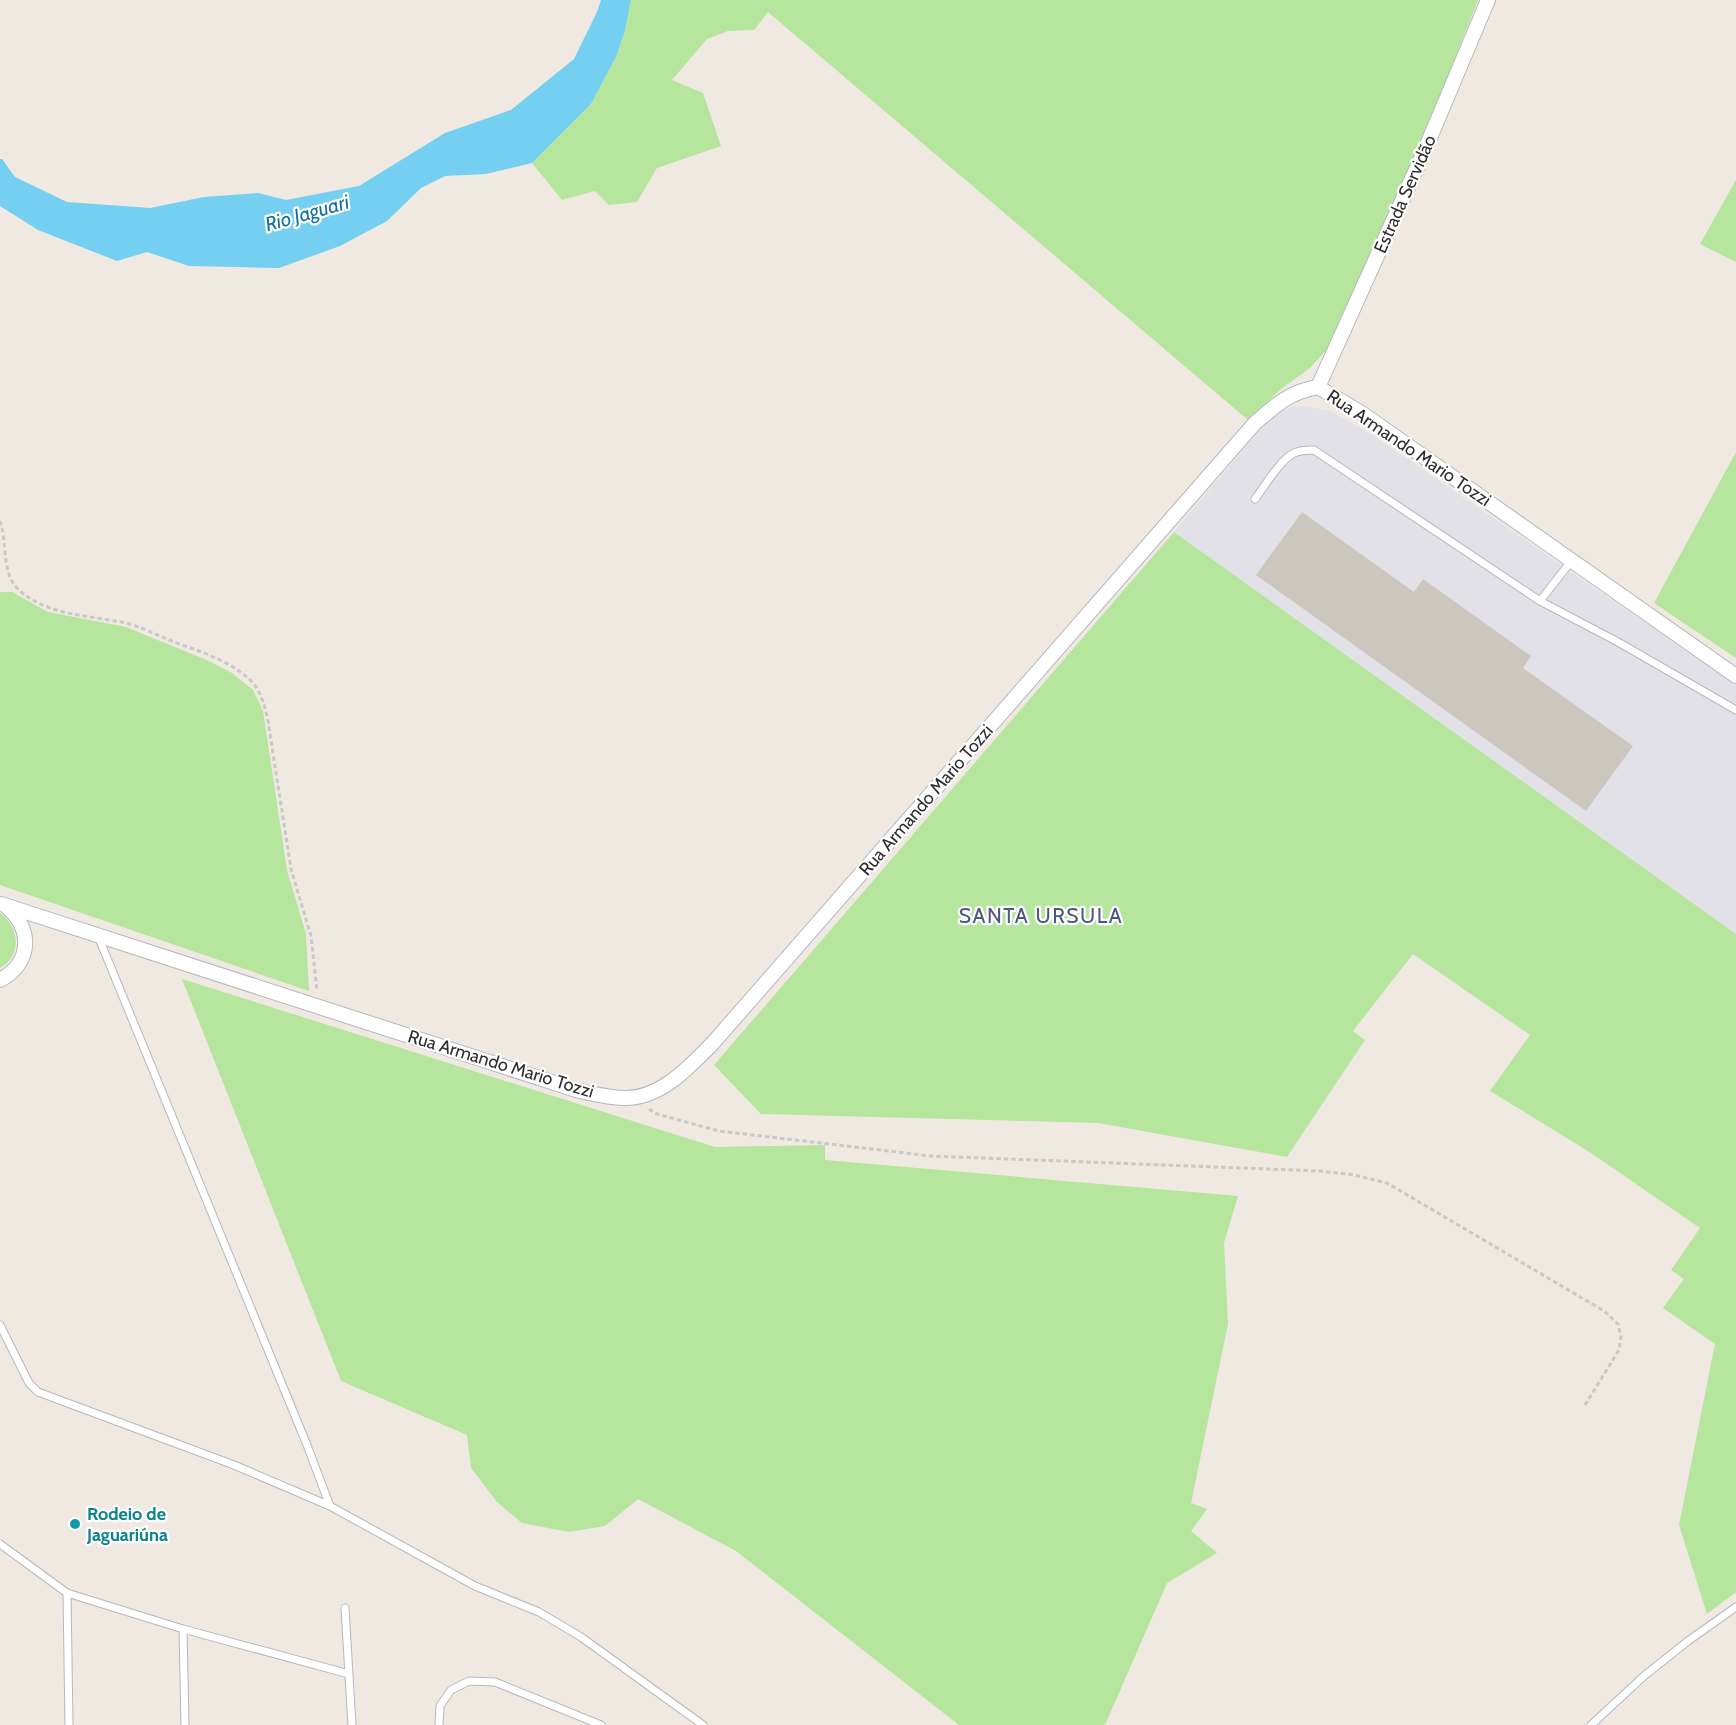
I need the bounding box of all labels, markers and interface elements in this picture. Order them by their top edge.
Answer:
street label: Estrada Servidão [1369,131,1441,256]
water label: Rio Jaguari [262,189,352,236]
street label: Rua Armando Mario Tozzi [1323,385,1495,511]
street label: Rua Armando Mario Tozzi [854,720,998,880]
district label: SANTA URSULA [959,903,1123,928]
street label: Rua Armando Mario Tozzi [405,1025,597,1103]
place label: Rodeio de Jaguariúna [86,1503,168,1546]
marker: Rodeio de Jaguariúna [68,1517,82,1531]

